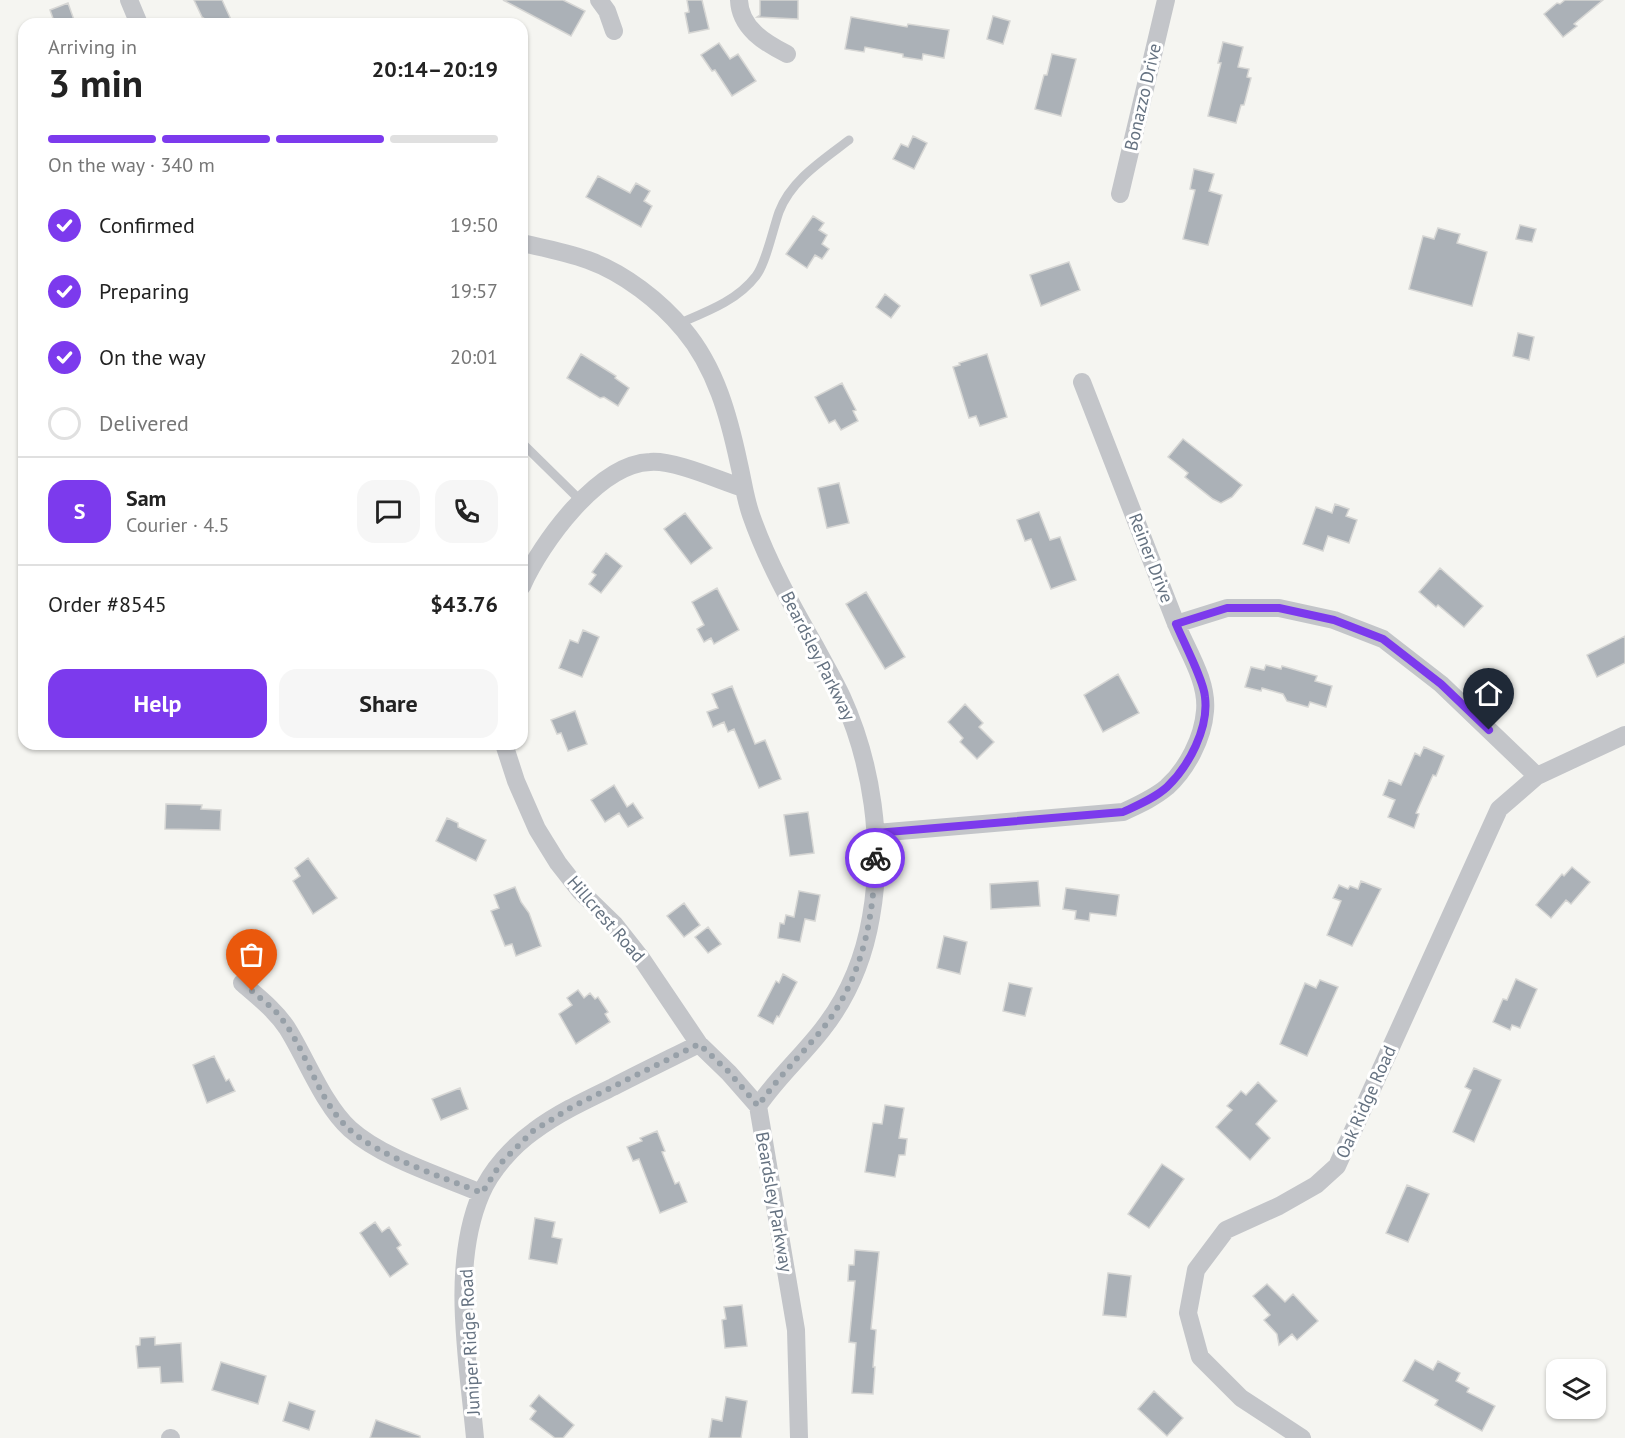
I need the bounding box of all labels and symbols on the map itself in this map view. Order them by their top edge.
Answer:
street label: Bonazzo Drive [1119,41,1166,153]
street label: Reiner Drive [1124,510,1179,606]
street label: Beardsley Parkway [776,587,861,725]
pin [1463,668,1514,730]
courier [845,828,905,888]
street label: Hillcrest Road [562,871,650,967]
pin [226,929,277,991]
street label: Oak Ridge Road [1330,1042,1401,1162]
street label: Beardsley Parkway [751,1130,798,1275]
street label: Juniper Ridge Road [454,1268,485,1417]

